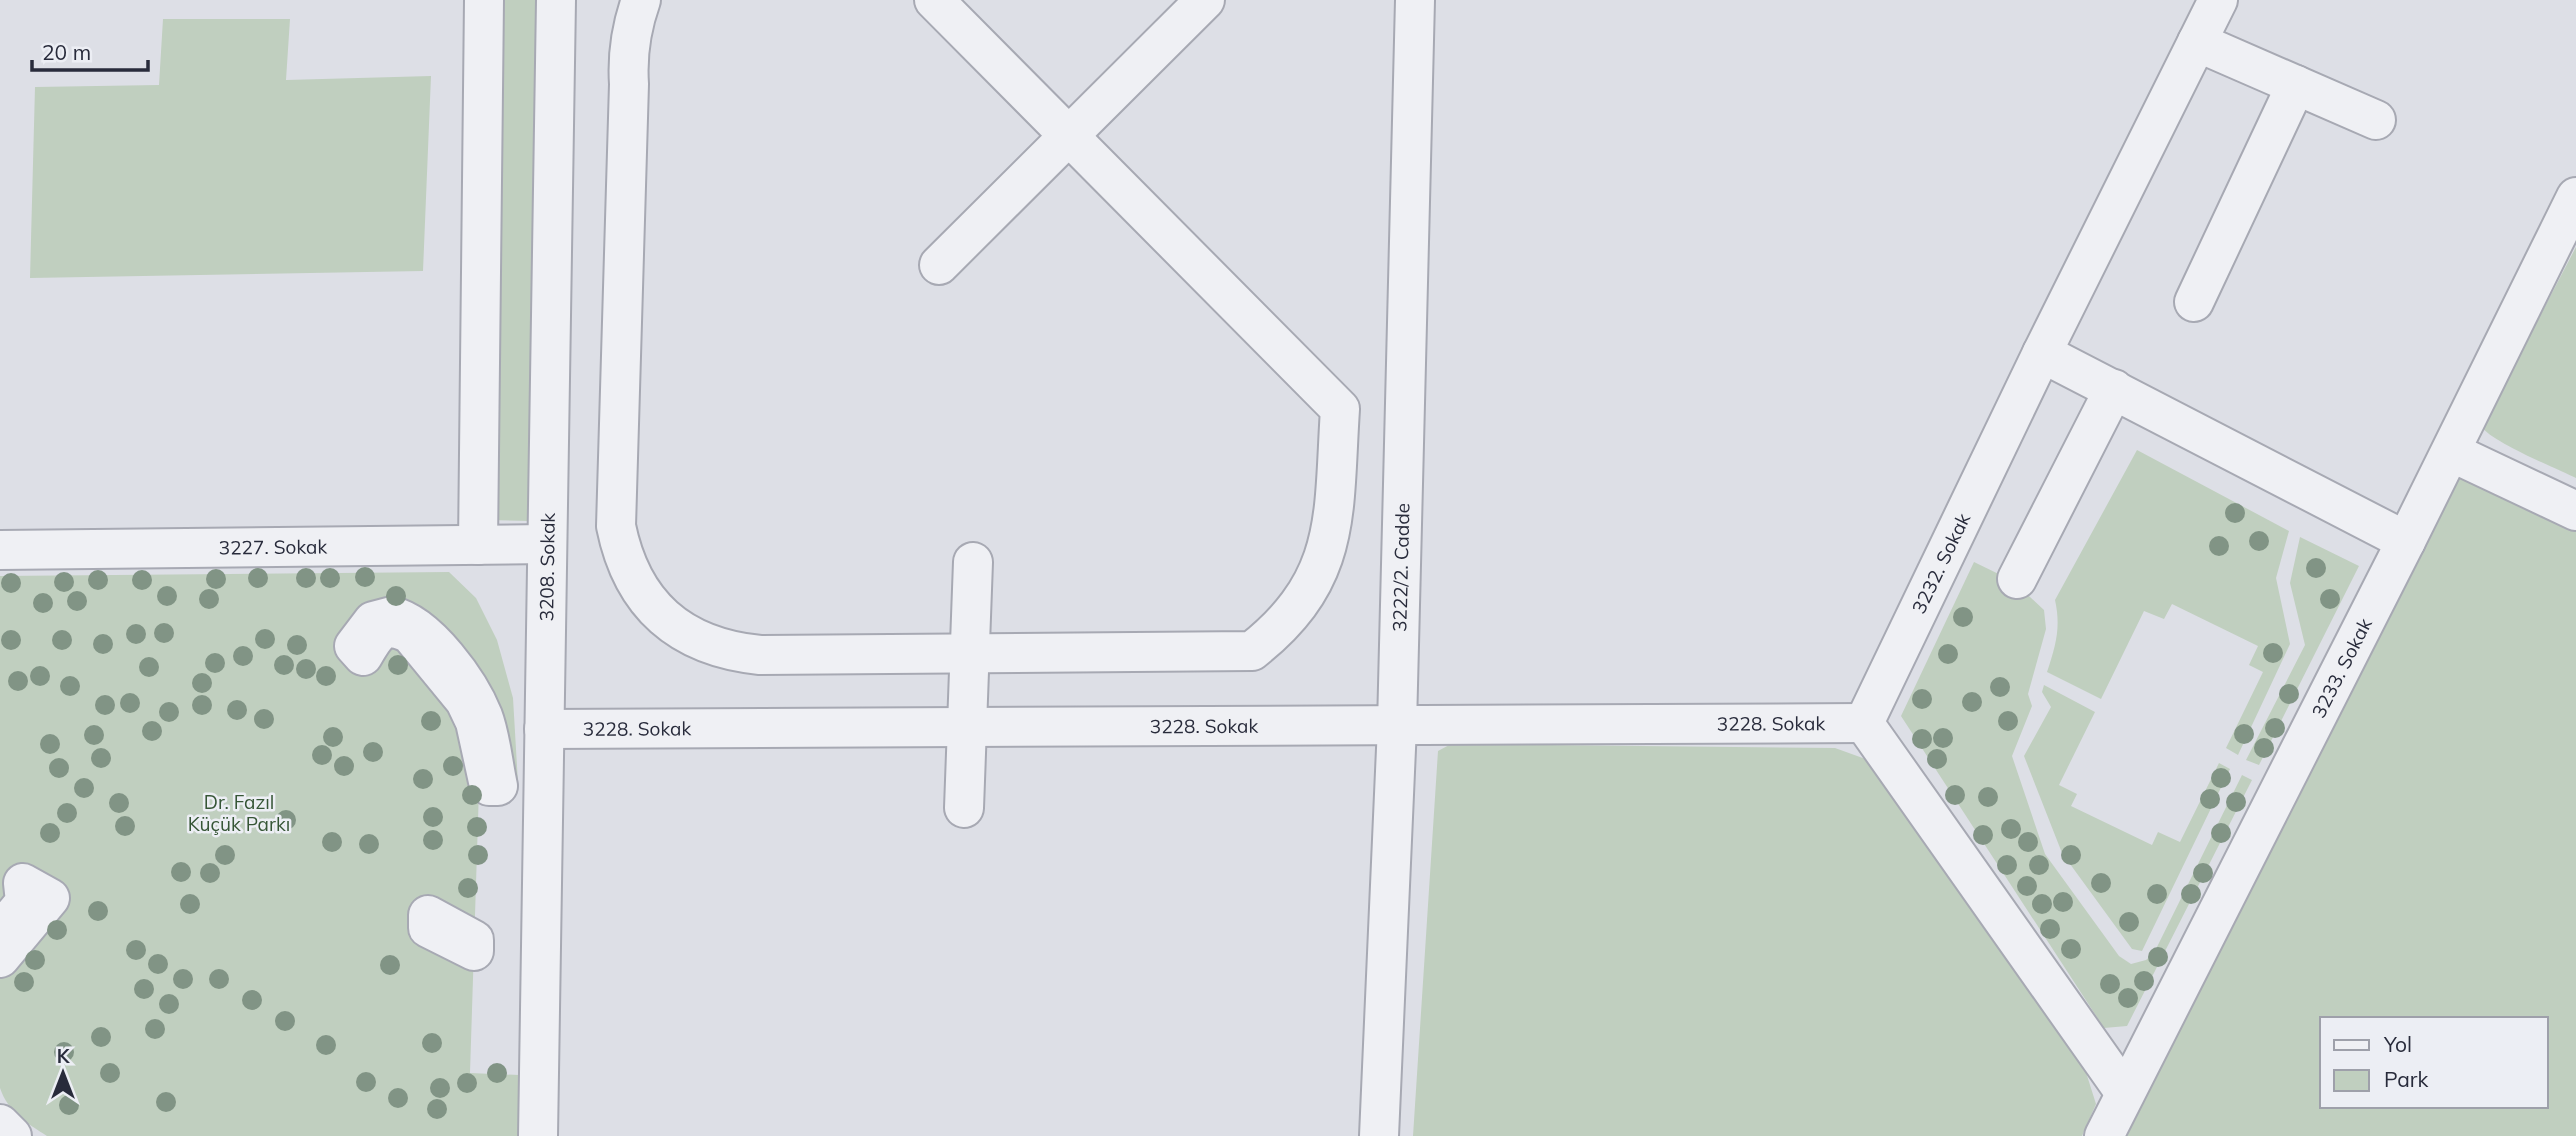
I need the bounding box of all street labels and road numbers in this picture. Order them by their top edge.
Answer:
street label: 3222/2. Cadde [1387,503,1415,632]
street label: 3232. Sokak [1906,509,1975,617]
street label: 3208. Sokak [534,512,560,622]
street label: 3227. Sokak [219,534,328,560]
street label: 3233. Sokak [2306,614,2377,722]
street label: 3228. Sokak [1717,711,1826,736]
street label: 3228. Sokak [1150,714,1259,738]
street label: 3228. Sokak [583,716,692,741]

